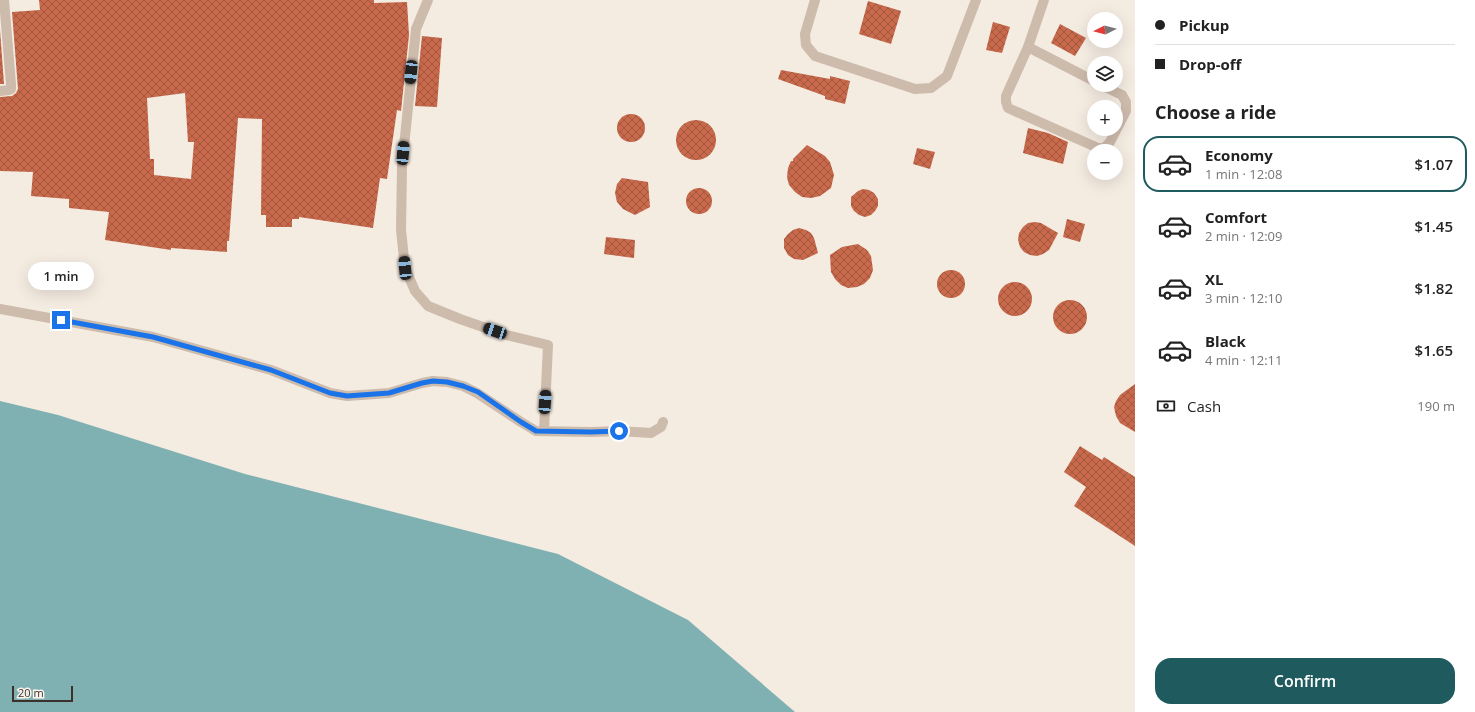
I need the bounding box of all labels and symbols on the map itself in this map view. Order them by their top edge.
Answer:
north arrow [1087,12,1123,48]
car [404,59,418,85]
car [396,141,410,165]
car [398,256,412,280]
callout: 1 min [28,262,94,290]
route end [52,311,70,329]
car [482,321,508,341]
car [538,390,552,414]
route start [610,422,628,440]
scale bar [12,684,73,703]

